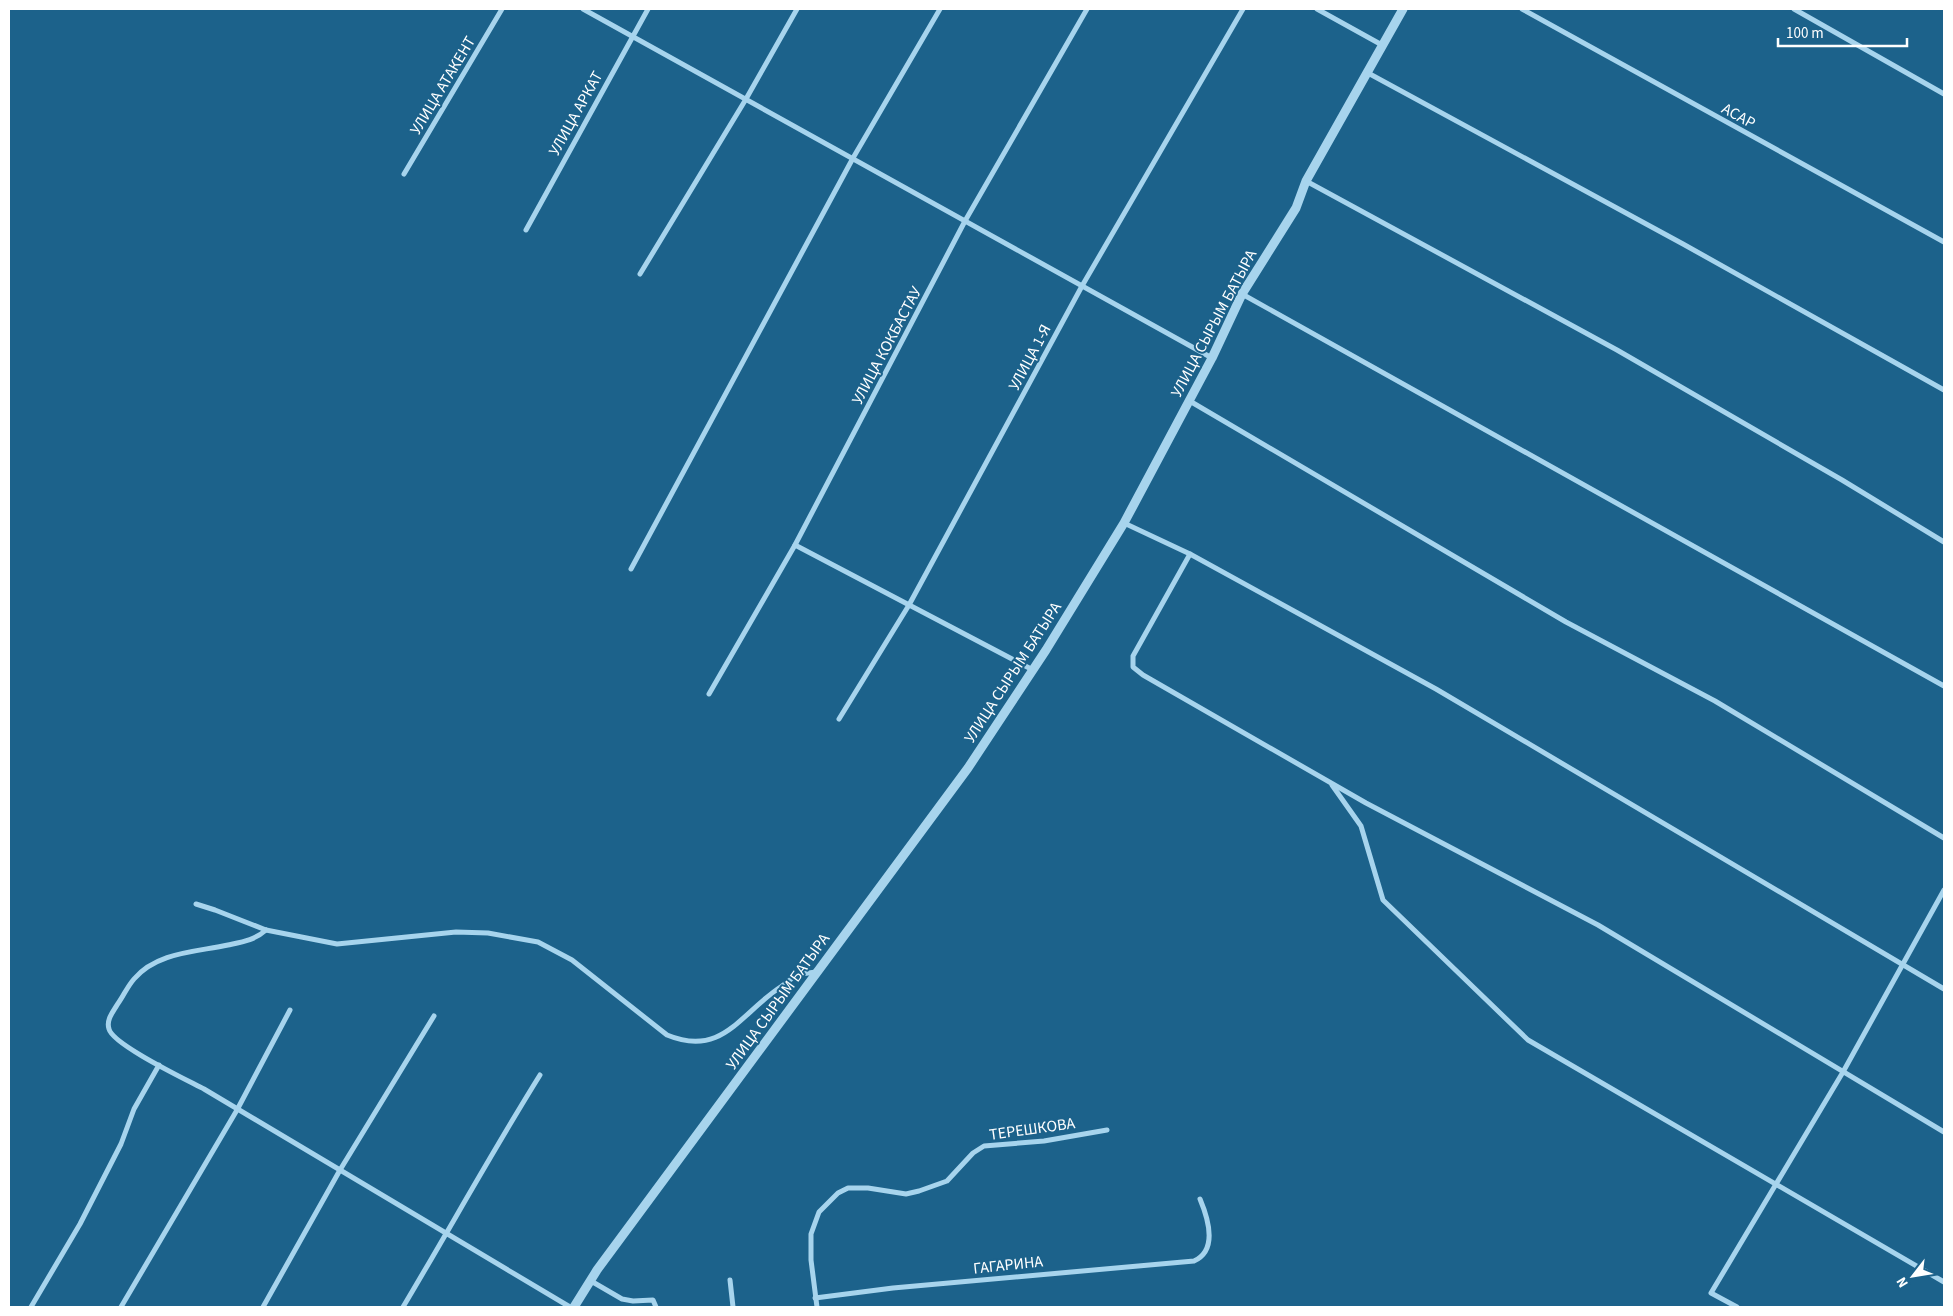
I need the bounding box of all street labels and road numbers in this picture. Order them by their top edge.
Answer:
street label: УЛИЦА АТАКЕНТ [405,32,481,139]
street label: УЛИЦА АРКАТ [544,67,608,160]
street label: АСАР [1718,98,1759,134]
street label: УЛИЦА СЫРЫМ БАТЫРА [1166,246,1262,401]
street label: УЛИЦА КОКБАСТАУ [847,282,928,408]
street label: УЛИЦА 1-Я [1003,321,1056,394]
street label: УЛИЦА СЫРЫМ БАТЫРА [959,598,1067,747]
street label: УЛИЦА СЫРЫМ БАТЫРА [721,929,835,1074]
street label: ТЕРЕШКОВА [988,1112,1077,1146]
street label: ГАГАРИНА [972,1250,1044,1280]

